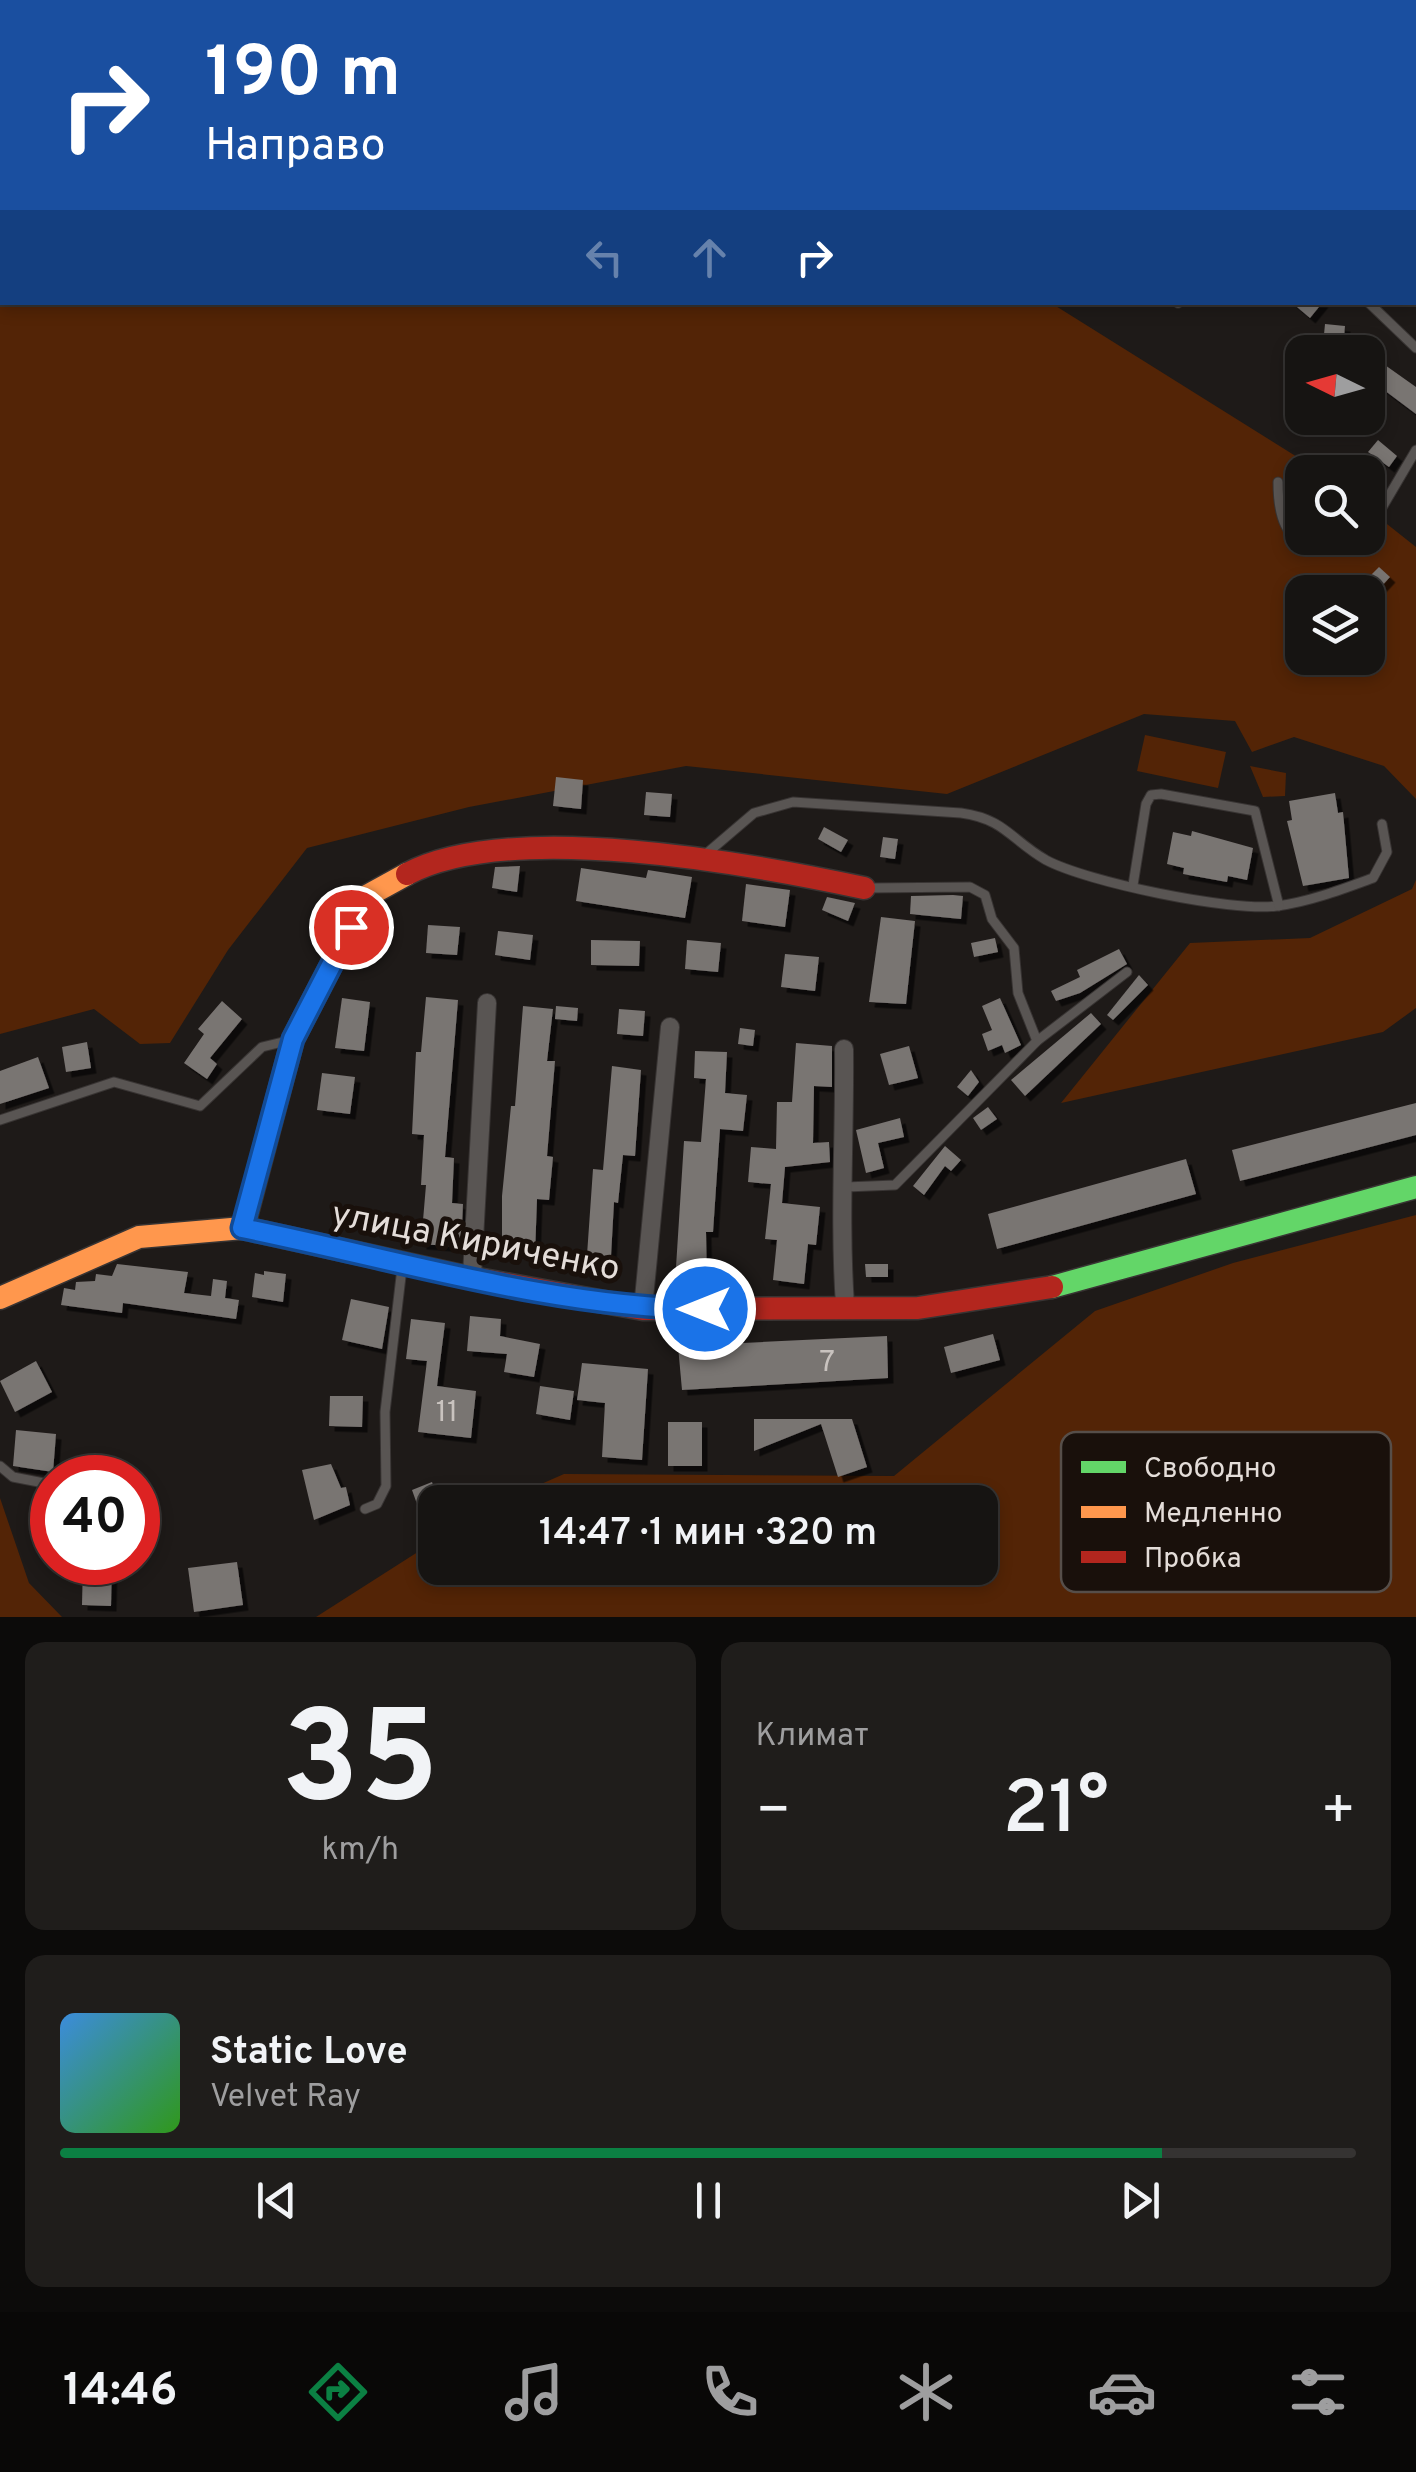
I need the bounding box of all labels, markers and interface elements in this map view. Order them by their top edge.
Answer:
text: 190 m [205,32,401,121]
icon: right [40,40,170,170]
text: Направо [205,119,386,176]
icon: left [577,230,632,285]
icon: ahead [682,230,737,285]
icon: right [787,230,842,285]
north arrow [1285,335,1385,435]
map controls [1285,335,1385,675]
button: search [1285,455,1385,555]
button: layers [1285,575,1385,675]
pin [309,885,394,970]
icon: arrive [324,900,379,955]
street label: улица Кириченко [327,1193,623,1292]
position arrow [653,1257,757,1361]
house number: 7 [819,1345,835,1382]
house number: 11 [436,1395,458,1432]
legend [1061,1432,1391,1592]
text: Свободно [1144,1452,1276,1488]
speed limit sign: 40 [30,1455,160,1585]
text: Медленно [1144,1497,1282,1533]
text: 14:47 · 1 мин · 320 m [539,1510,877,1559]
text: Пробка [1144,1542,1242,1578]
text: 35 [282,1683,439,1848]
text: Климат [756,1717,869,1757]
text: 21° [1003,1765,1109,1860]
text: − [756,1778,791,1848]
text: + [1321,1778,1356,1848]
text: km/h [321,1831,399,1871]
text: Static Love [210,2029,408,2078]
text: Velvet Ray [210,2078,361,2118]
icon: previous [249,2173,304,2228]
icon: pause [681,2173,736,2228]
icon: next [1113,2173,1168,2228]
icon: directions [303,2357,373,2427]
icon: music [499,2357,569,2427]
icon: phone [695,2357,765,2427]
icon: climate [891,2357,961,2427]
icon: car [1087,2357,1157,2427]
icon: filters [1283,2357,1353,2427]
text: 14:46 [63,2364,177,2421]

